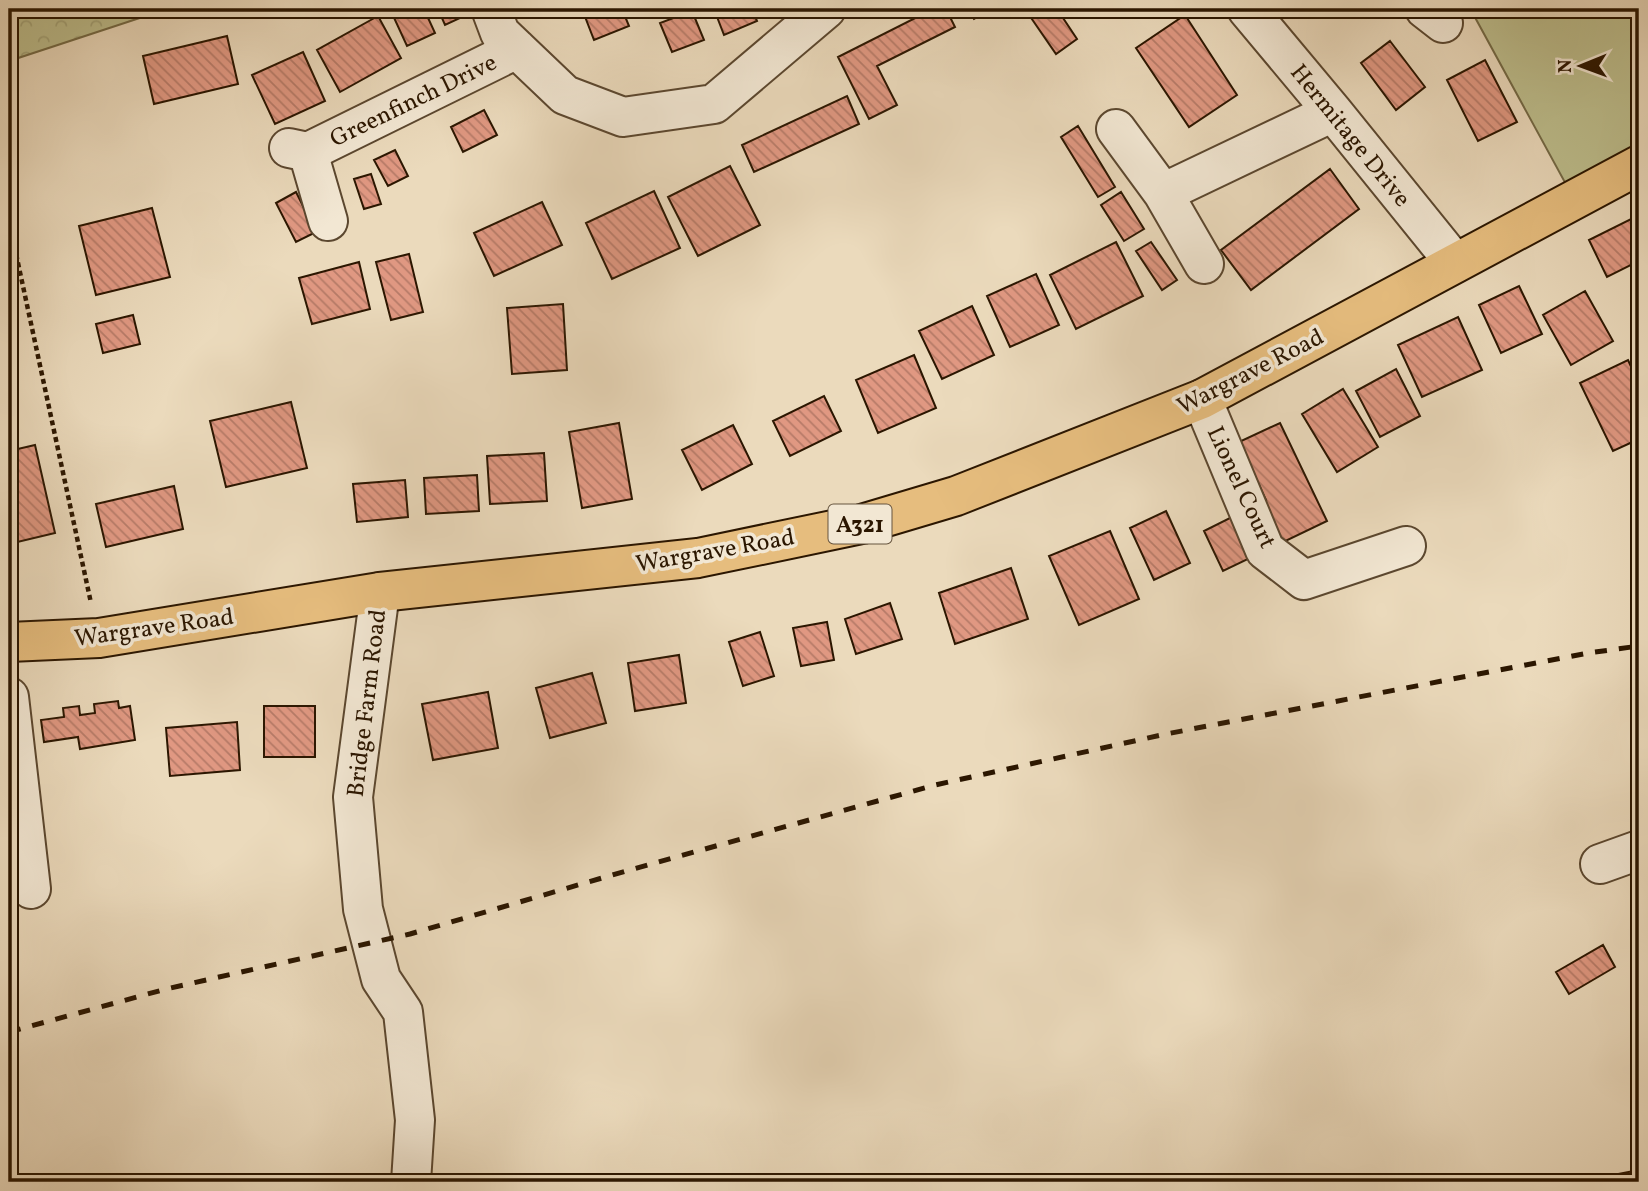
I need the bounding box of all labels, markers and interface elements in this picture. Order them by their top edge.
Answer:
north arrow [1546,32,1616,102]
street label: Greenfinch Drive [325,47,503,157]
street label: Hermitage Drive [1281,57,1418,215]
text: N [1553,59,1579,73]
street label: Wargrave Road [1172,321,1330,424]
street label: Lionel Court [1197,421,1283,555]
road number: A321 [828,504,892,544]
street label: Wargrave Road [633,521,797,583]
street label: Wargrave Road [72,601,236,657]
street label: Bridge Farm Road [340,608,396,799]

